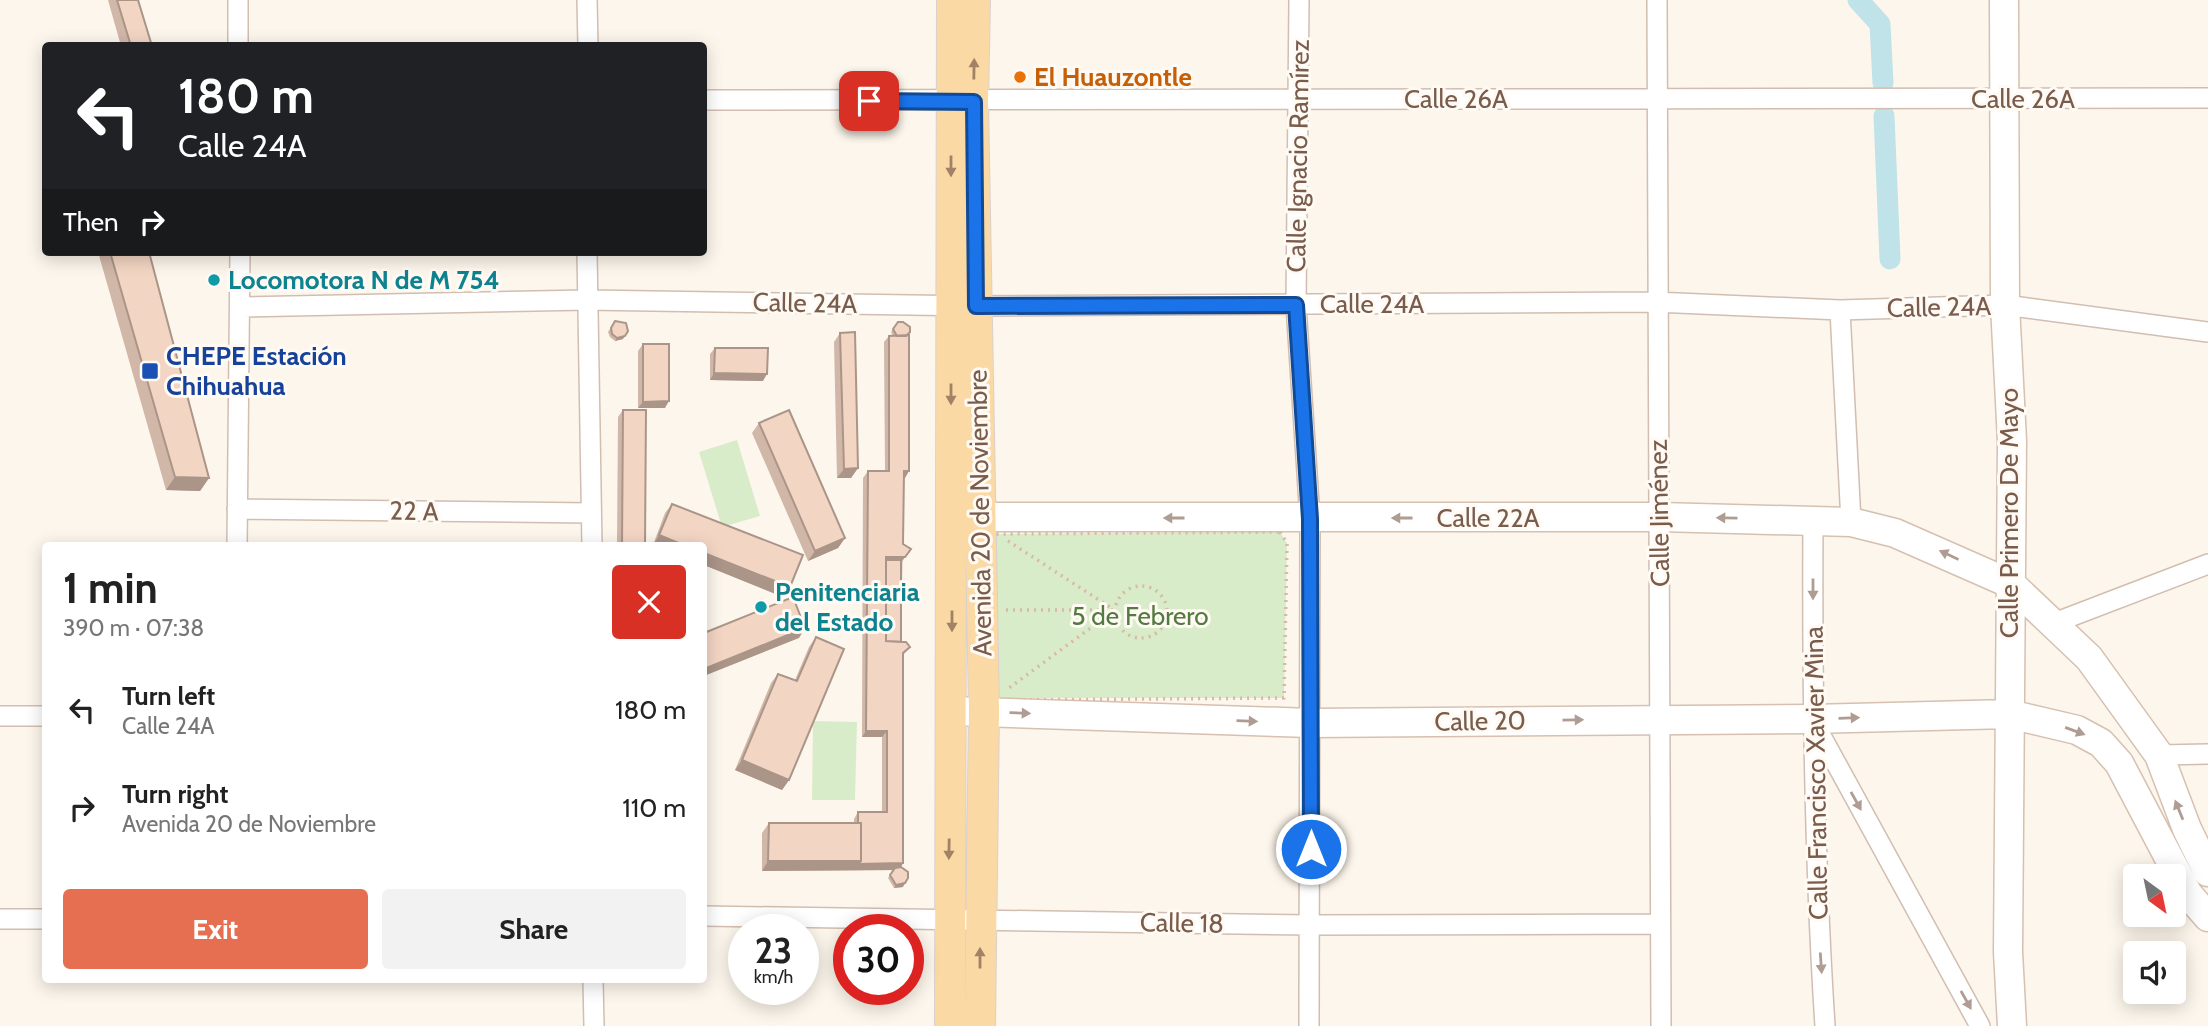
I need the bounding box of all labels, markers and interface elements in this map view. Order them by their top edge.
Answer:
street label: Calle Ignacio Ramírez [1280,39,1316,273]
one-way arrow [968,58,980,80]
place label: El Huauzontle [1034,61,1192,93]
text: 180 m [178,66,314,125]
marker: El Huauzontle [1012,69,1028,85]
icon: left [63,70,154,161]
pin [839,71,899,131]
icon: arrive [850,82,888,120]
street label: Calle 26A [1404,83,1508,115]
street label: Calle 26A [1971,83,2075,115]
text: Calle 24A [178,126,307,165]
one-way arrow [946,155,957,177]
icon: right [133,203,171,241]
text: Then [63,206,119,238]
place label: Locomotora N de M 754 [228,264,500,296]
marker: Locomotora N de M 754 [206,272,222,288]
street label: Calle 24A [752,286,858,320]
street label: Calle 24A [1320,288,1424,320]
street label: Calle 24A [1886,290,1992,324]
place label: CHEPE Estación Chihuahua [166,340,347,402]
marker: CHEPE Estación Chihuahua [140,361,160,381]
street label: Avenida 20 de Noviembre [961,369,999,657]
one-way arrow [945,383,957,405]
street label: Calle Primero De Mayo [1993,388,2025,638]
street label: Calle Jiménez [1642,439,1676,587]
street label: 22 A [389,495,439,527]
street label: Calle 22A [1436,502,1540,534]
one-way arrow [1163,512,1185,524]
one-way arrow [1391,512,1413,524]
one-way arrow [1716,513,1738,524]
one-way arrow [1939,549,1959,561]
text: 1 min [63,562,158,614]
button: close [612,565,686,639]
place label: Penitenciaria del Estado [775,576,920,638]
one-way arrow [1807,578,1818,600]
marker: Penitenciaria del Estado [753,599,769,615]
park label: 5 de Febrero [1071,600,1209,632]
one-way arrow [946,610,958,632]
text: 390 m · 07:38 [63,614,204,642]
street label: Calle Francisco Xavier Mina [1797,625,1835,920]
text: Turn left [122,680,215,712]
icon: left [63,691,101,729]
text: 180 m [615,694,686,726]
street label: Calle 20 [1434,704,1526,738]
one-way arrow [1009,707,1031,718]
text: Calle 24A [122,712,214,740]
one-way arrow [1838,713,1860,724]
one-way arrow [1562,714,1584,726]
one-way arrow [1236,715,1258,726]
one-way arrow [2064,726,2085,737]
text: Turn right [122,778,228,810]
icon: right [63,789,101,827]
one-way arrow [1850,791,1862,811]
text: 110 m [622,792,686,824]
one-way arrow [2174,800,2185,821]
text: Avenida 20 de Noviembre [122,810,376,838]
position arrow [1274,812,1348,886]
one-way arrow [944,838,955,860]
north arrow [2123,864,2186,928]
map controls [2123,864,2186,1004]
button: Exit [63,889,368,969]
button: Share [382,889,686,969]
street label: Calle 18 [1140,906,1224,940]
speed limit sign: 30 [833,914,924,1005]
text: 23 [755,929,792,972]
button: sound [2123,941,2186,1004]
one-way arrow [974,947,986,969]
one-way arrow [1816,952,1827,974]
text: km/h [754,966,793,988]
one-way arrow [1960,990,1972,1010]

